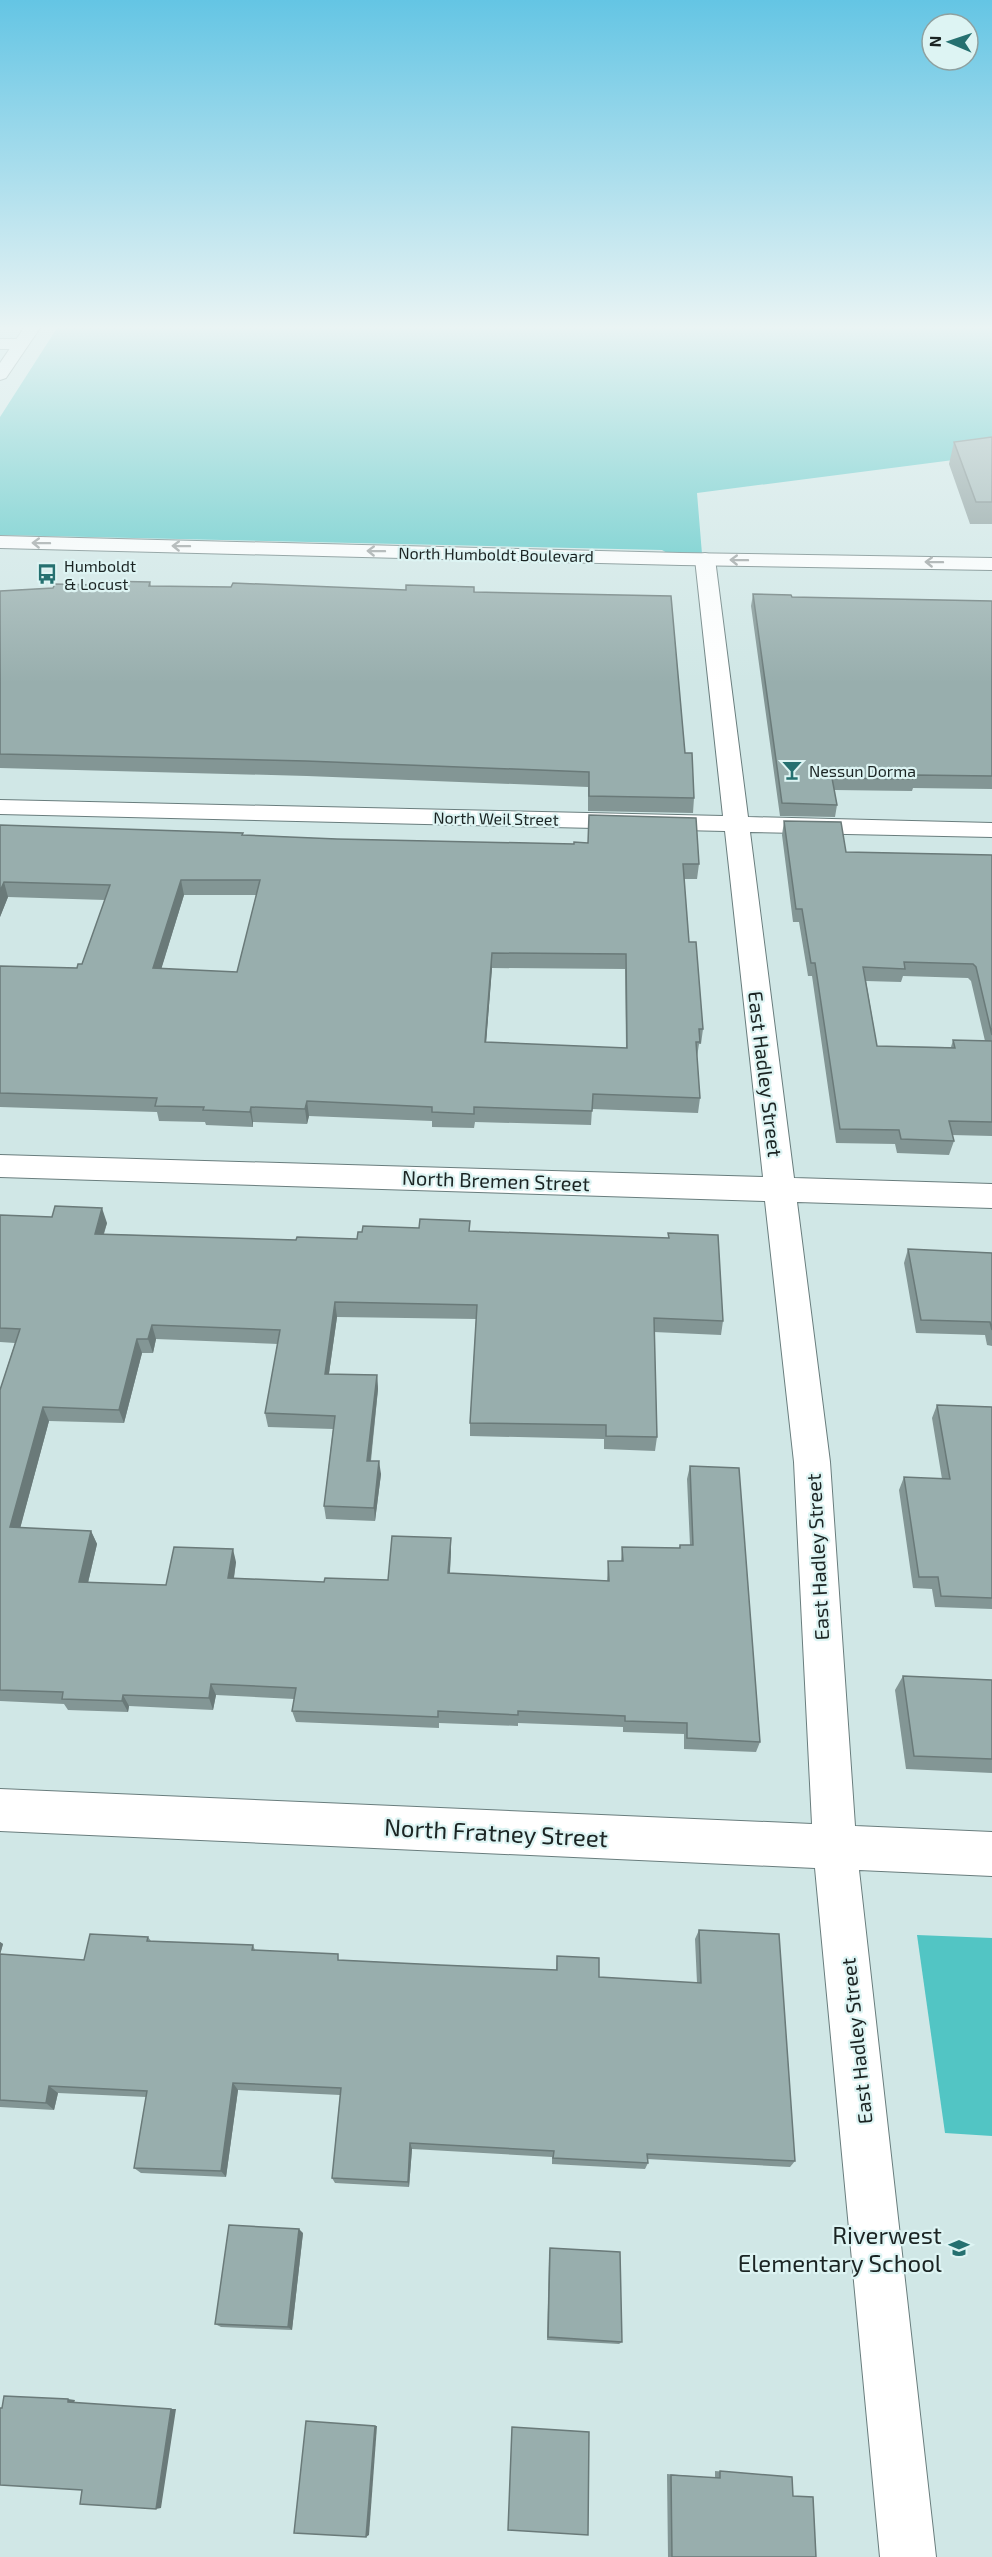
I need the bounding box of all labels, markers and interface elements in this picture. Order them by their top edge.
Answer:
north arrow [920,12,980,72]
text: N [925,35,944,48]
one-way arrow [31,537,51,548]
one-way arrow [171,540,191,552]
street label: North Humboldt Boulevard [398,543,594,565]
one-way arrow [366,545,386,557]
one-way arrow [729,554,749,566]
place label: Humboldt & Locust [64,556,136,593]
one-way arrow [924,557,944,568]
bus stop icon: Humboldt & Locust [35,562,59,586]
bar icon: Nessun Dorma [780,758,804,782]
place label: Nessun Dorma [809,761,916,780]
street label: North Weil Street [433,807,559,829]
street label: East Hadley Street [744,990,788,1159]
street label: North Bremen Street [402,1165,591,1195]
street label: East Hadley Street [801,1473,833,1641]
street label: North Fratney Street [383,1812,609,1852]
street label: East Hadley Street [835,1956,877,2125]
place label: Riverwest Elementary School [738,2220,942,2277]
school or university icon: Riverwest Elementary School [947,2236,971,2260]

